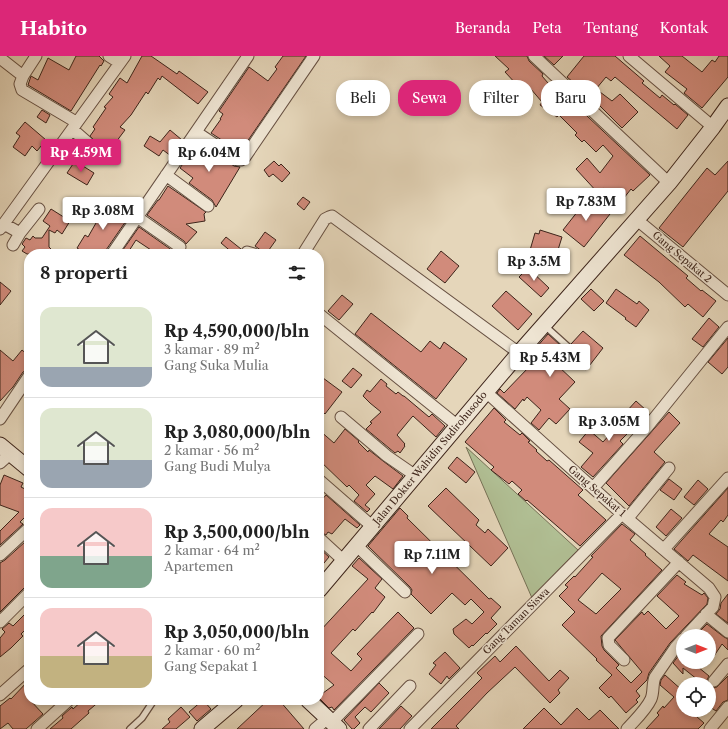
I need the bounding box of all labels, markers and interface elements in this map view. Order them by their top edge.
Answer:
text: Habito [20,17,87,40]
text: Beranda [455,19,511,37]
text: Peta [533,19,562,37]
text: Tentang [584,19,638,37]
text: Kontak [660,19,708,37]
chip: Beli [336,80,390,116]
chip: Sewa [398,80,461,116]
chip: Filter [469,80,533,116]
chip: Baru [541,80,601,116]
pin: Rp 4.59M [40,139,122,173]
pin: Rp 6.04M [168,139,250,173]
text: Rp 4.59M [50,144,112,160]
text: Rp 6.04M [178,144,240,160]
pin: Rp 7.83M [545,188,627,222]
text: Rp 7.83M [556,193,616,209]
pin: Rp 3.08M [62,197,144,231]
text: Rp 3.08M [72,202,134,218]
street label: Gang Sepakat 2 [650,228,714,286]
pin: Rp 3.5M [497,248,571,282]
text: Rp 3.5M [507,253,561,269]
icon: filters [286,262,308,284]
text: 8 properti [40,263,128,283]
text: Rp 4,590,000/bln [164,321,309,341]
icon: home [72,323,120,371]
text: 3 kamar · 89 m² [164,341,260,357]
pin: Rp 5.43M [509,344,591,378]
text: Rp 5.43M [519,349,581,365]
text: Gang Suka Mulia [164,357,269,373]
street label: Jalan Dokter Wahidin Sudirohusodo [369,388,490,529]
pin: Rp 3.05M [568,408,650,442]
text: Rp 3.05M [578,413,640,429]
text: Rp 3,080,000/bln [164,422,310,442]
icon: home [72,424,120,472]
text: 2 kamar · 56 m² [164,442,259,458]
text: Gang Budi Mulya [164,458,271,474]
street label: Gang Sepakat 1 [566,463,629,520]
text: Rp 3,500,000/bln [164,522,310,542]
icon: home [72,524,120,572]
pin: Rp 7.11M [391,541,473,575]
text: 2 kamar · 64 m² [164,542,260,558]
text: Rp 7.11M [403,546,461,562]
text: Apartemen [164,558,233,574]
street label: Gang Taman Siswa [480,584,553,657]
text: Rp 3,050,000/bln [164,622,309,642]
icon: home [72,624,120,672]
north arrow [676,629,716,669]
map controls [676,629,716,717]
text: 2 kamar · 60 m² [164,642,261,658]
text: Gang Sepakat 1 [164,658,257,674]
button: locate [676,677,716,717]

